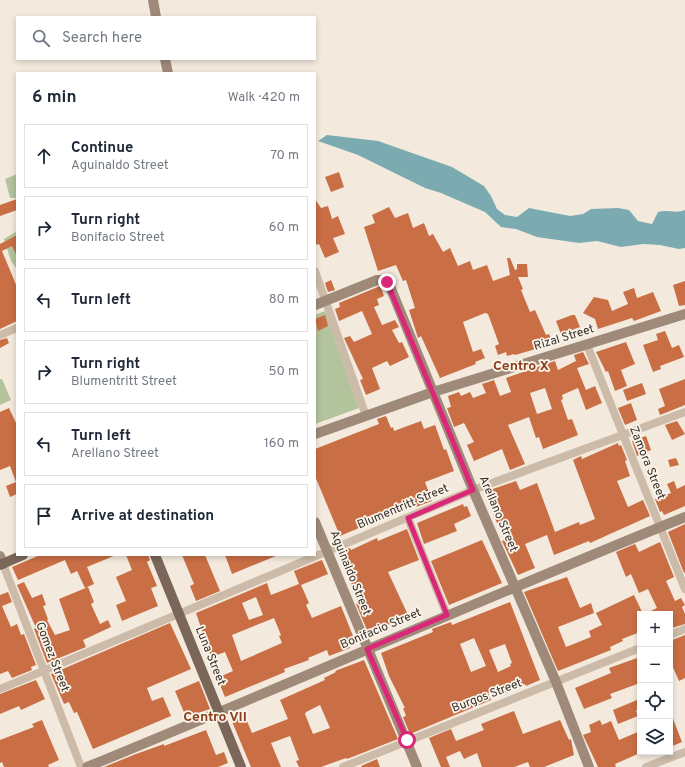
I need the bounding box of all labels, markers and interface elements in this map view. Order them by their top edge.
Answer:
search box [16,16,316,60]
icon: search [30,27,52,49]
text: Search here [62,29,142,48]
text: 6 min [32,87,76,109]
text: Walk · 420 m [228,90,300,106]
text: Continue [71,139,133,158]
icon: ahead [33,145,55,167]
text: 70 m [270,148,299,164]
text: Aguinaldo Street [71,158,169,174]
text: Turn right [71,211,140,230]
icon: right [33,217,55,239]
text: 60 m [269,220,299,236]
text: Bonifacio Street [71,230,165,246]
route end [378,273,396,291]
icon: left [33,289,55,311]
text: Turn left [71,291,131,310]
text: 80 m [269,292,299,308]
street label: Rizal Street [532,321,596,355]
text: Turn right [71,355,140,374]
district label: Centro X [493,358,549,375]
icon: right [33,361,55,383]
text: 50 m [269,364,299,380]
text: Blumentritt Street [71,374,177,390]
street label: Zamora Street [625,424,669,502]
text: Turn left [71,427,131,446]
icon: left [33,433,55,455]
text: 160 m [264,436,299,452]
text: Arellano Street [71,446,159,462]
street label: Arellano Street [475,473,521,555]
street label: Blumentritt Street [355,481,451,533]
icon: arrive [33,505,55,527]
text: Arrive at destination [71,507,214,526]
street label: Aguinaldo Street [326,528,374,618]
street label: Bonifacio Street [338,605,424,653]
map controls [637,611,673,755]
button: + [637,611,673,647]
street label: Gomez Street [31,620,73,694]
street label: Luna Street [191,624,229,688]
button: − [637,647,673,683]
street label: Burgos Street [450,675,524,717]
button: locate [637,683,673,719]
district label: Centro VII [183,709,247,726]
button: layers [637,719,673,755]
route start [398,731,416,749]

